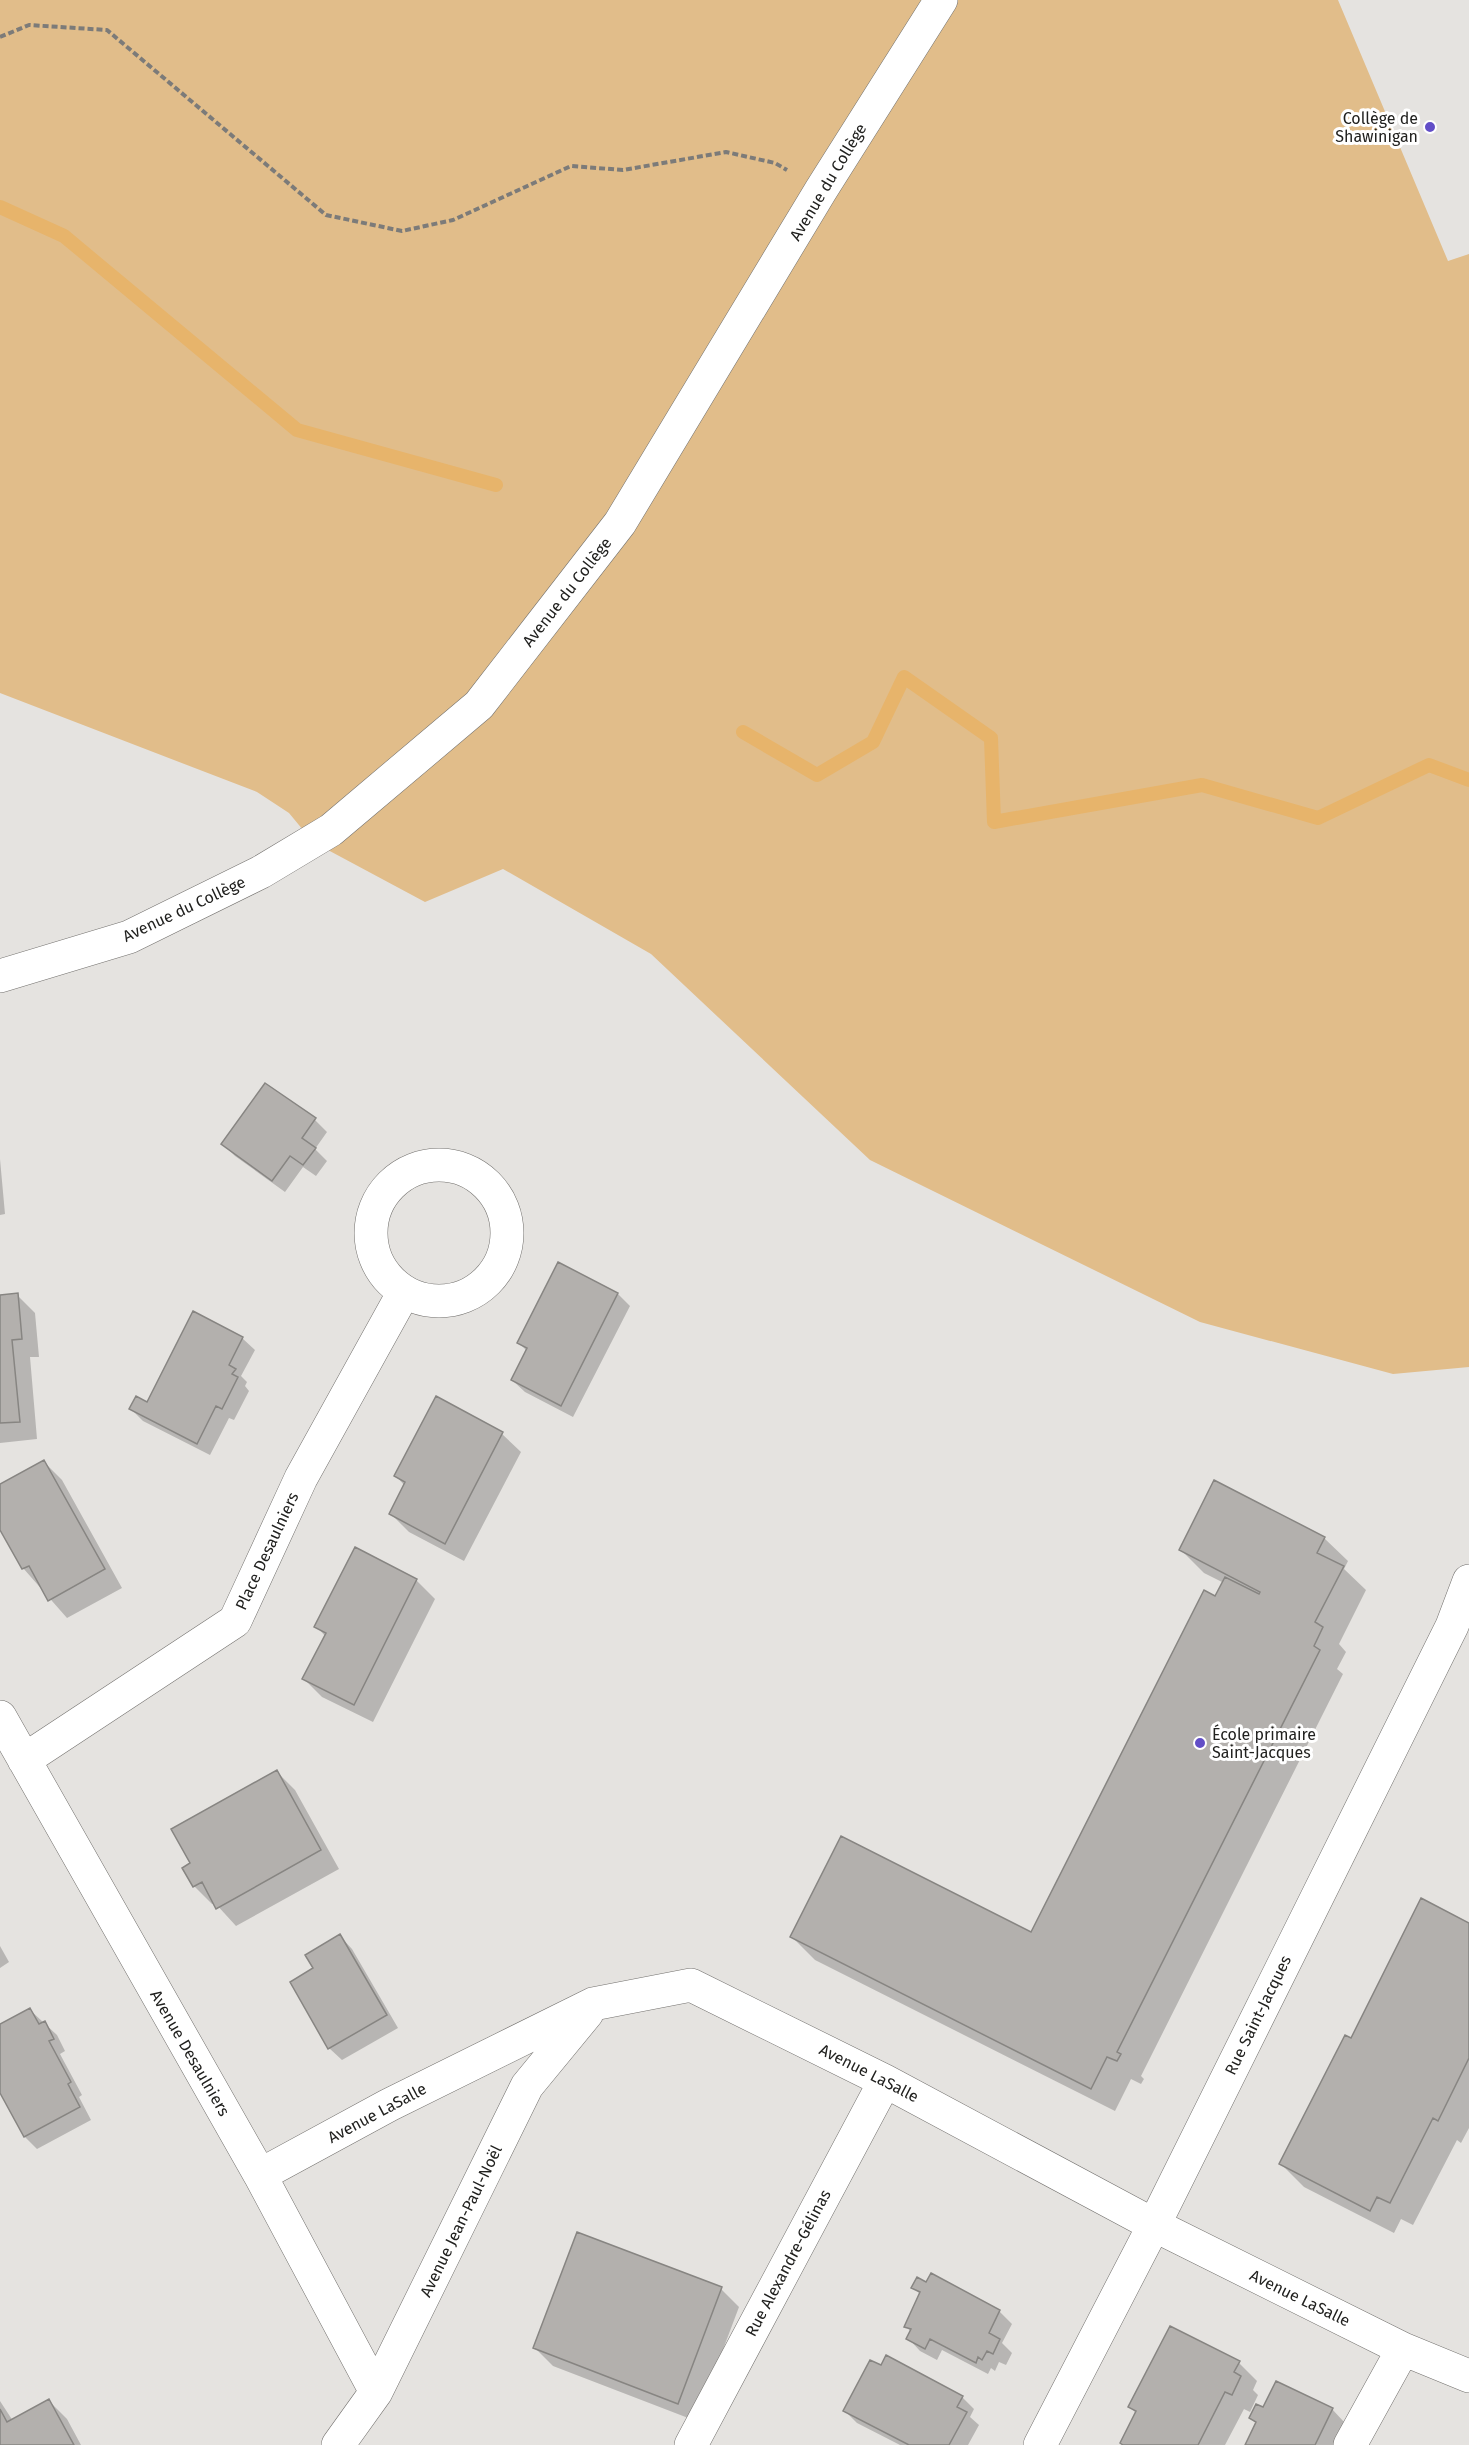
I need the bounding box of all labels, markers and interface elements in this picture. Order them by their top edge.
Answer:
place label: Collège de Shawinigan [1335,109,1418,146]
street label: Avenue du Collège [786,120,870,244]
marker: Collège de Shawinigan [1423,120,1437,134]
street label: Avenue du Collège [518,534,616,650]
street label: Avenue du Collège [120,872,248,946]
street label: Place Desaulniers [231,1489,303,1613]
place label: École primaire Saint-Jacques [1212,1724,1316,1762]
marker: École primaire Saint-Jacques [1193,1736,1207,1750]
street label: Rue Saint-Jacques [1221,1952,1295,2078]
street label: Avenue Desaulniers [146,1987,234,2119]
street label: Avenue LaSalle [816,2040,922,2106]
street label: Avenue LaSalle [324,2079,430,2147]
street label: Avenue Jean-Paul-Noël [416,2142,506,2300]
street label: Rue Alexandre-Gélinas [741,2186,835,2340]
street label: Avenue LaSalle [1247,2266,1353,2330]

